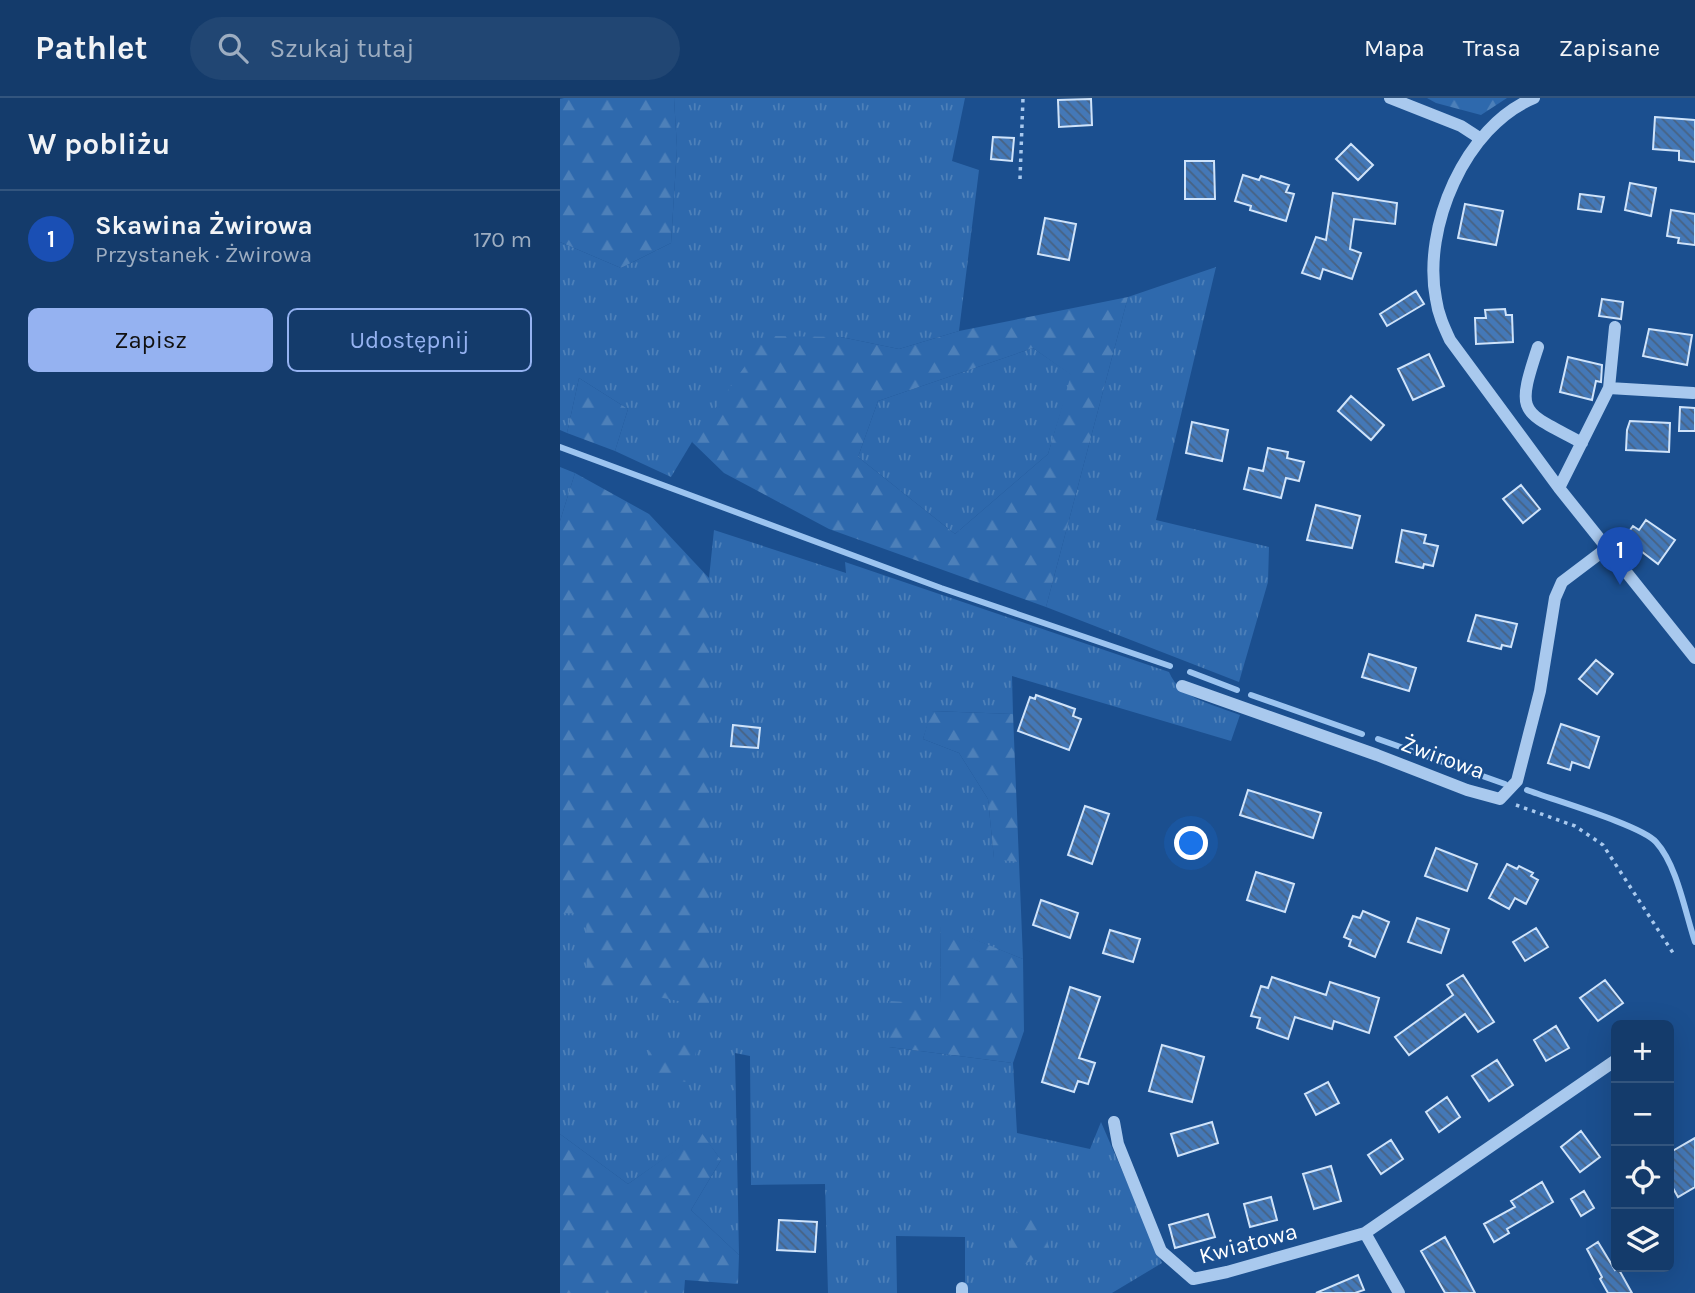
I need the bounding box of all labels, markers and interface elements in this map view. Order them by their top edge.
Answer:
search box [190,17,680,80]
text: Pathlet [35,29,148,67]
icon: search [214,29,252,67]
text: Szukaj tutaj [270,33,414,64]
text: Mapa [1364,34,1425,62]
text: Trasa [1463,34,1521,62]
text: Zapisane [1559,34,1660,62]
text: W pobliżu [28,126,170,162]
text: Skawina Żwirowa [95,210,313,241]
text: 1 [47,226,55,253]
text: 170 m [473,226,532,253]
text: Przystanek · Żwirowa [95,241,312,268]
button: Zapisz [28,308,273,372]
button: Udostępnij [287,308,532,372]
pin: 1 [1597,527,1643,585]
street label: Żwirowa [1397,730,1488,785]
your location [1174,826,1208,860]
map controls [1611,1020,1674,1272]
button: + [1611,1020,1674,1083]
button: − [1611,1083,1674,1146]
button: locate [1611,1146,1674,1209]
button: layers [1611,1209,1674,1272]
street label: Kwiatowa [1196,1217,1300,1270]

